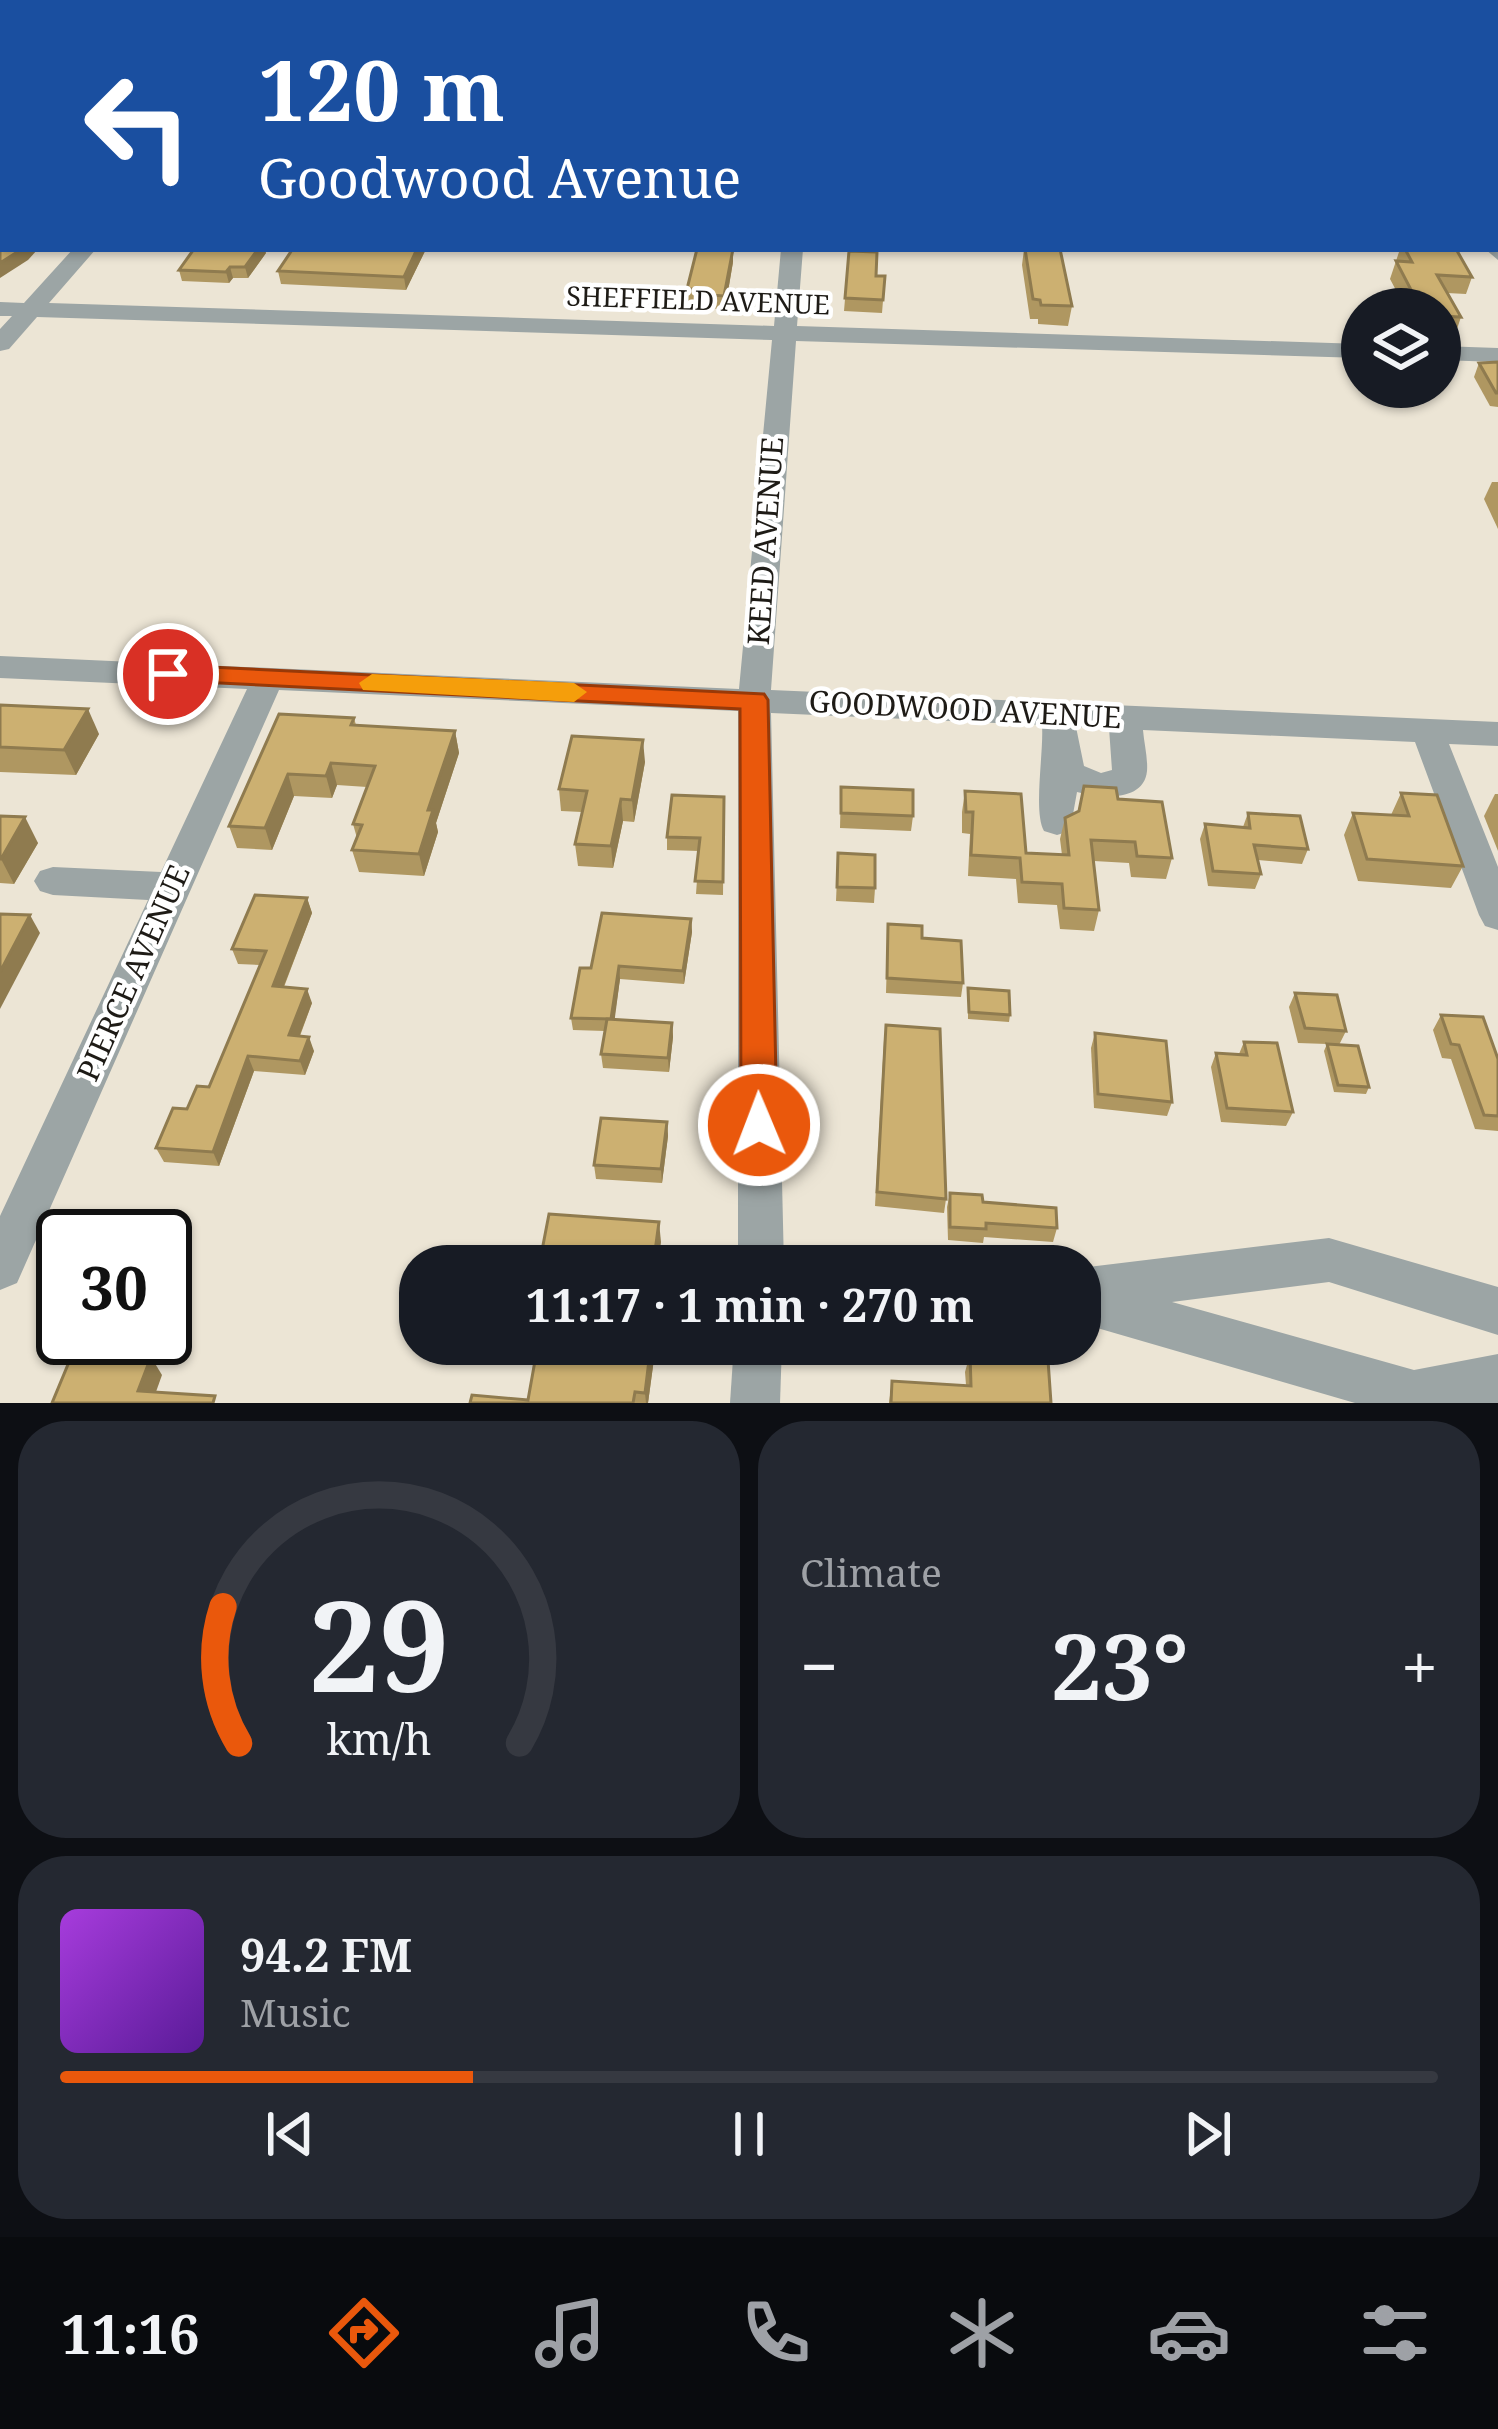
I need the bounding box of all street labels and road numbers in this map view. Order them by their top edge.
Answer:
street label: SHEFFIELD AVENUE [566,276,830,323]
street label: KEED AVENUE [737,435,792,646]
street label: GOODWOOD AVENUE [808,680,1122,737]
street label: PIERCE AVENUE [67,858,199,1087]

